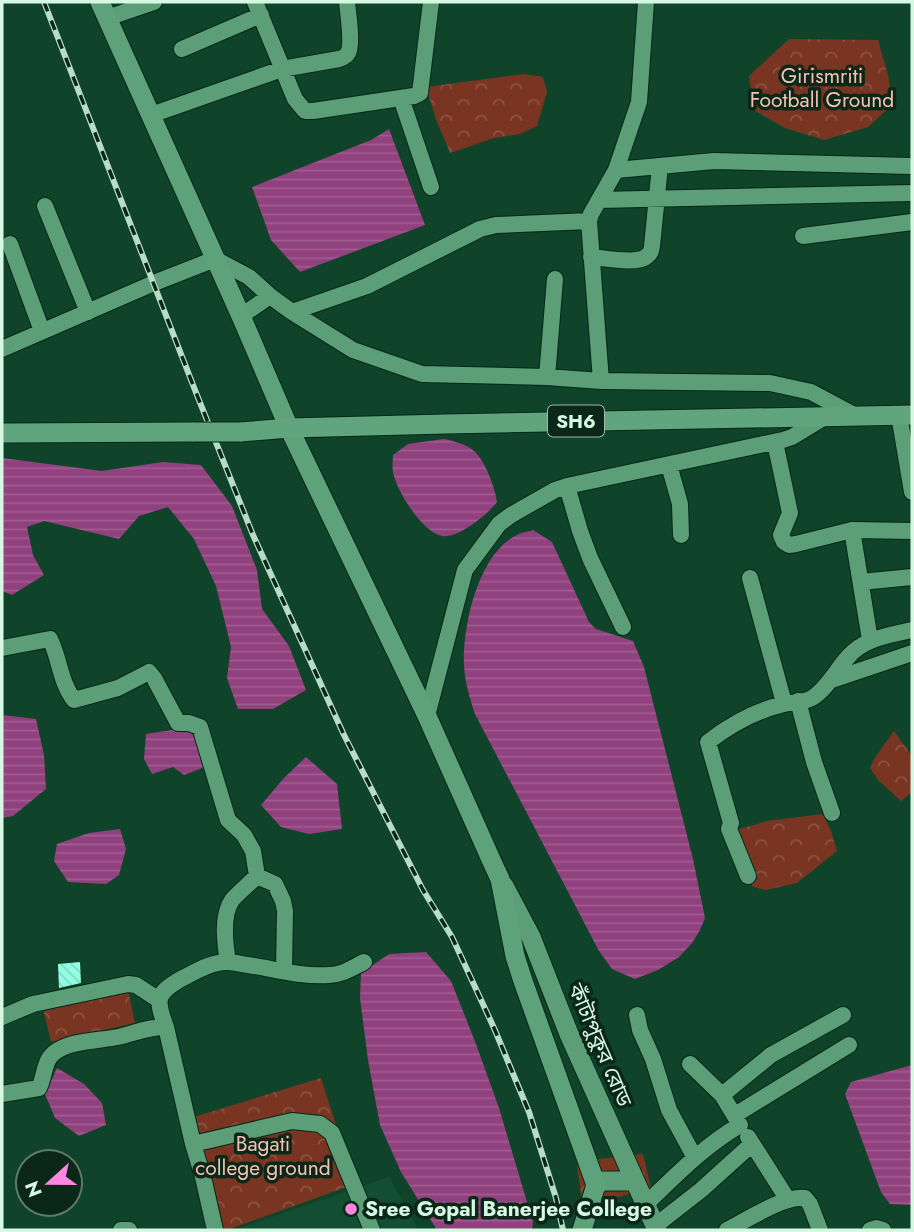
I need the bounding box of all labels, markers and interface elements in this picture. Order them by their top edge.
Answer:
park label: Girismriti Football Ground [750,61,894,115]
road number: SH6 [548,406,604,436]
street label: কাঁটাপুকুর রোড [560,978,640,1112]
park label: Bagati college ground [195,1129,331,1183]
north arrow [14,1148,84,1218]
text: N [18,1177,49,1201]
place label: Sree Gopal Banerjee College [365,1194,652,1224]
marker: Sree Gopal Banerjee College [343,1201,359,1217]

